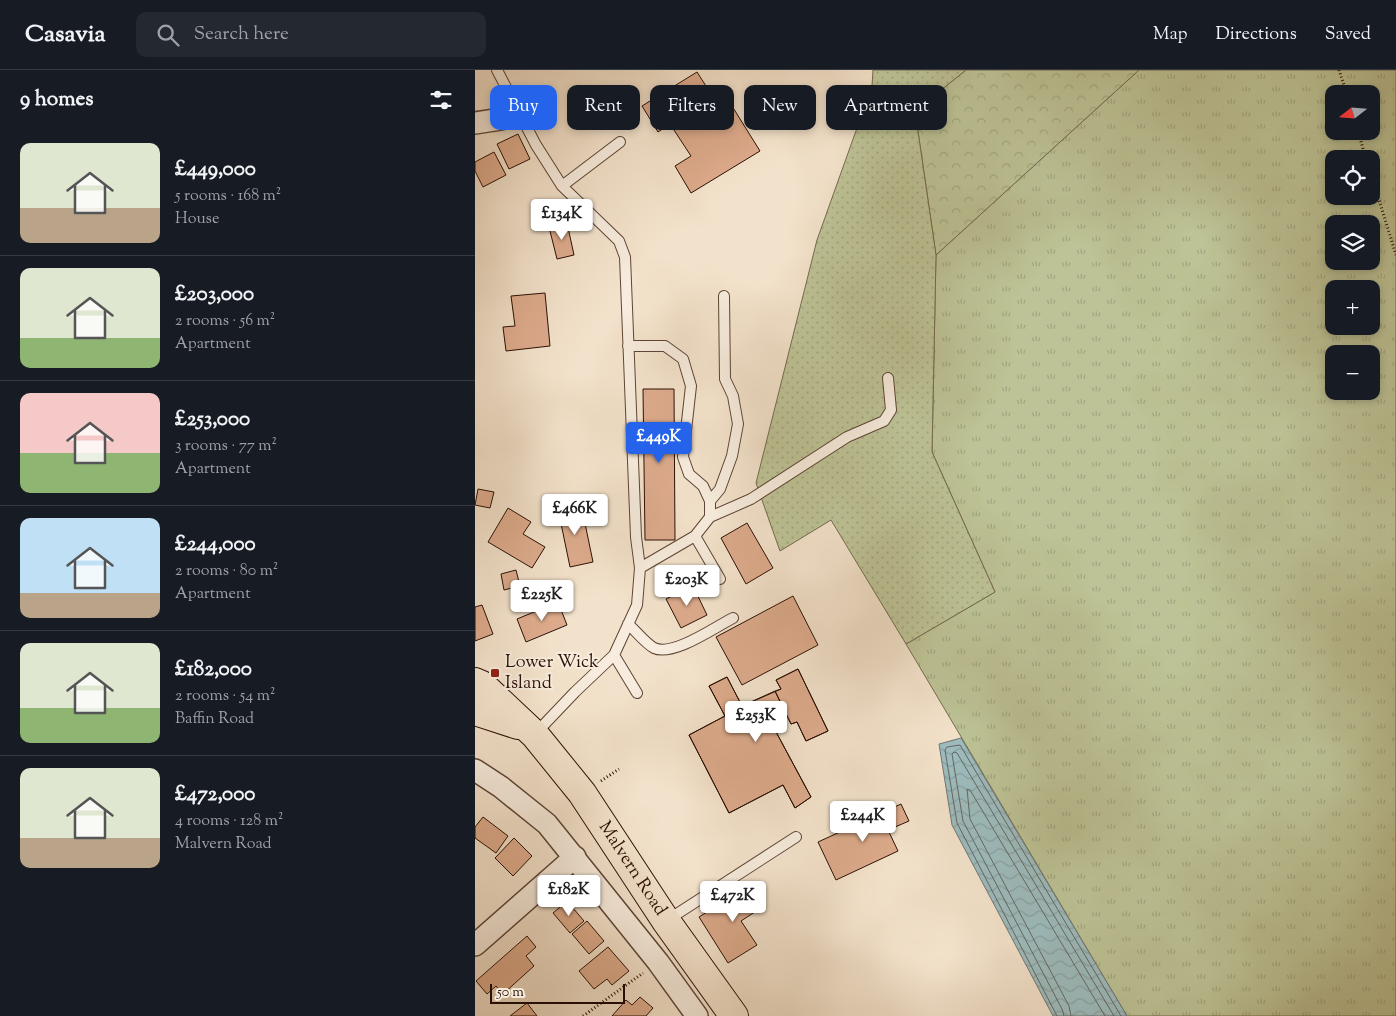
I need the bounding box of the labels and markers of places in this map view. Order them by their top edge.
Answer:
pin: £134K [527,198,597,241]
pin: £449K [624,422,694,464]
pin: £466K [540,494,610,536]
pin: £203K [652,564,722,607]
pin: £225K [507,580,577,622]
place label: Lower Wick Island [505,650,599,697]
marker: Lower Wick Island [489,667,501,679]
pin: £253K [721,700,791,743]
pin: £244K [828,800,898,843]
pin: £182K [534,874,604,917]
pin: £472K [698,880,768,923]

